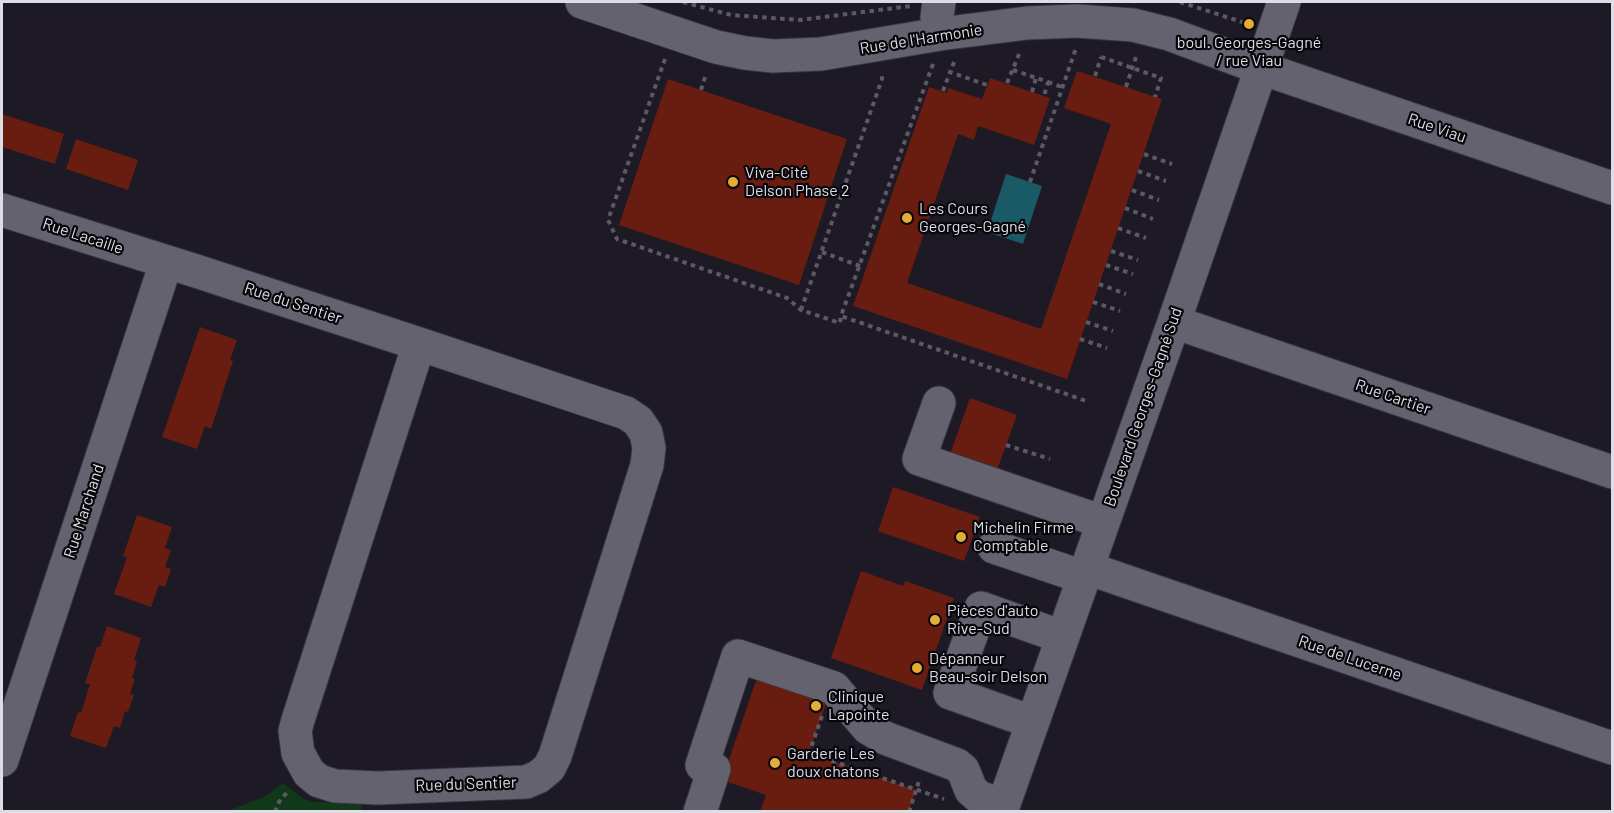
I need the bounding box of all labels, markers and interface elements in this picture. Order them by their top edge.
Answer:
marker: boul. Georges-Gagné / rue Viau [1242,17,1256,31]
street label: Rue de l'Harmonie [858,20,984,58]
place label: boul. Georges-Gagné / rue Viau [1177,33,1321,71]
street label: Rue Viau [1405,109,1469,147]
place label: Viva-Cité Delson Phase 2 [745,163,850,201]
marker: Viva-Cité Delson Phase 2 [726,175,740,189]
place label: Les Cours Georges-Gagné [919,199,1026,237]
marker: Les Cours Georges-Gagné [900,211,914,225]
street label: Rue Lacaille [40,214,126,258]
street label: Rue du Sentier [242,278,344,328]
street label: Boulevard Georges-Gagné Sud [1100,305,1186,509]
street label: Rue Cartier [1353,375,1433,419]
street label: Rue Marchand [60,462,108,560]
place label: Michelin Firme Comptable [973,518,1074,556]
marker: Michelin Firme Comptable [954,530,968,544]
place label: Pièces d'auto Rive-Sud [947,601,1038,639]
marker: Pièces d'auto Rive-Sud [928,613,942,627]
street label: Rue de Lucerne [1296,631,1404,685]
place label: Dépanneur Beau-soir Delson [929,649,1047,687]
marker: Dépanneur Beau-soir Delson [910,661,924,675]
place label: Clinique Lapointe [828,687,890,725]
marker: Clinique Lapointe [809,699,823,713]
place label: Garderie Les doux chatons [787,744,880,782]
marker: Garderie Les doux chatons [768,756,782,770]
street label: Rue du Sentier [415,773,517,795]

